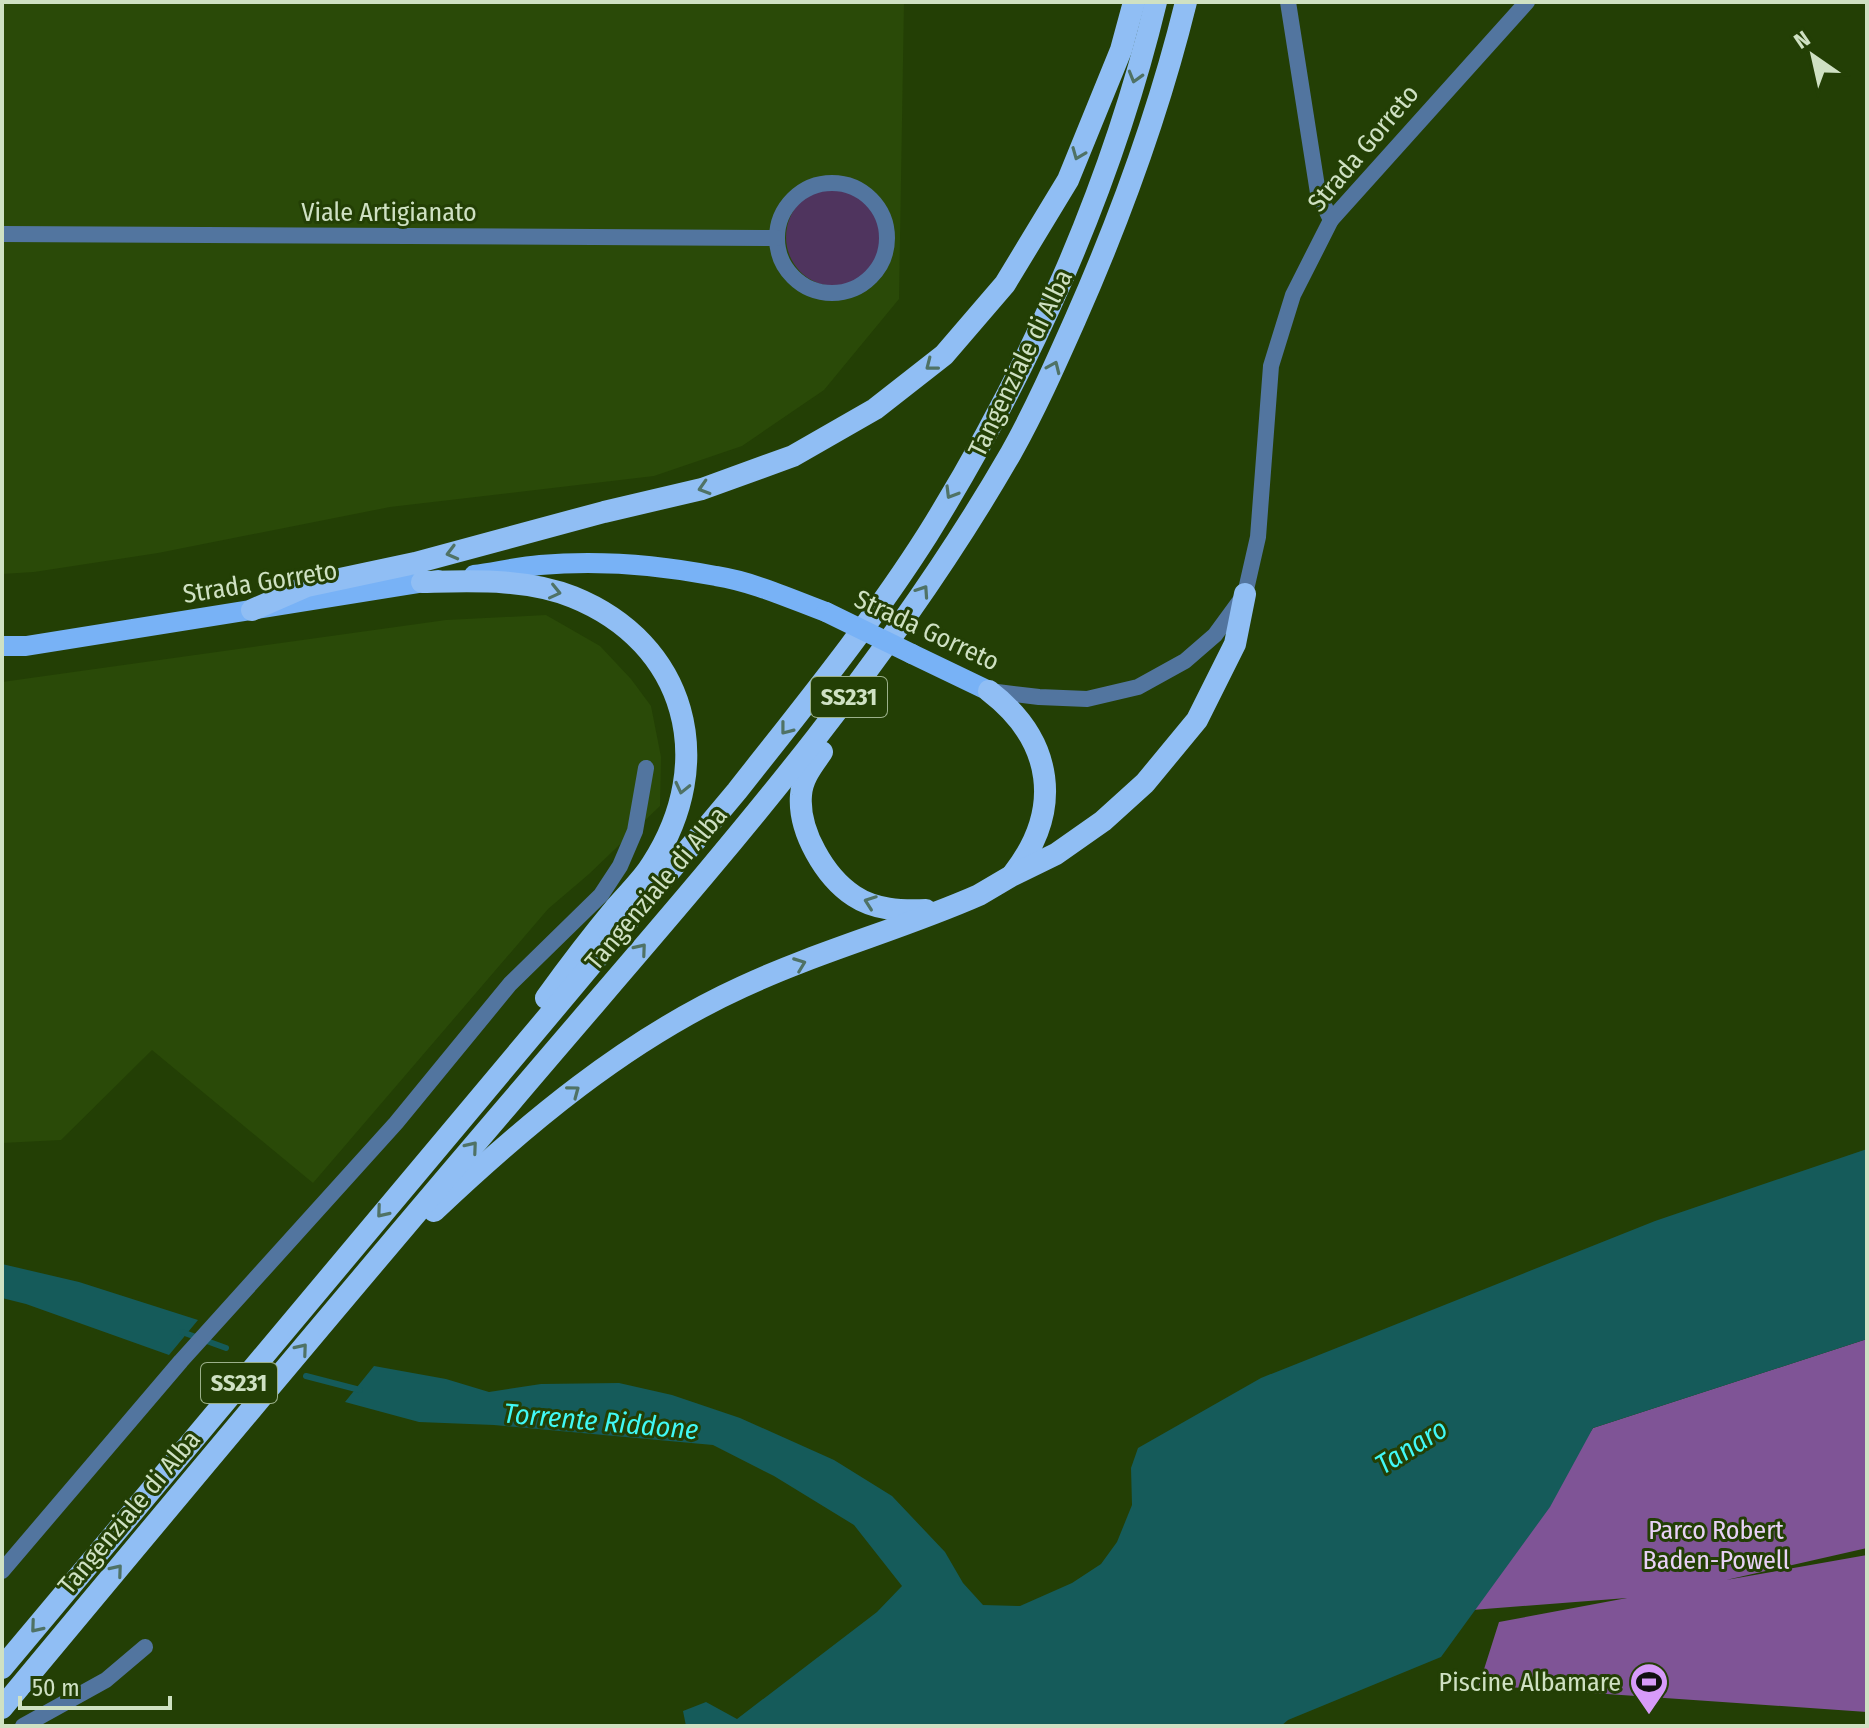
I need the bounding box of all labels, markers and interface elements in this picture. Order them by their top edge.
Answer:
north arrow [1773,16,1853,96]
text: N [1789,25,1815,55]
one-way arrow [1128,70,1144,84]
street label: Strada Gorreto [1301,79,1425,218]
one-way arrow [1072,146,1088,160]
street label: Viale Artigianato [301,197,477,228]
street label: Tangenziale di Alba [962,265,1079,462]
one-way arrow [926,355,940,370]
one-way arrow [1044,361,1060,375]
one-way arrow [697,478,711,494]
one-way arrow [946,484,961,499]
one-way arrow [446,544,460,561]
street label: Strada Gorreto [181,555,339,610]
one-way arrow [548,583,562,600]
street label: Strada Gorreto [850,583,1004,677]
one-way arrow [913,586,928,600]
road number: SS231 [811,677,887,717]
one-way arrow [781,720,796,734]
one-way arrow [674,780,691,794]
street label: Tangenziale di Alba [579,800,734,976]
one-way arrow [864,895,878,912]
one-way arrow [631,944,646,958]
one-way arrow [792,958,806,974]
one-way arrow [565,1086,580,1100]
one-way arrow [462,1142,477,1156]
one-way arrow [377,1203,392,1217]
one-way arrow [292,1344,307,1358]
road number: SS231 [201,1363,277,1403]
water label: Torrente Riddone [502,1397,700,1446]
water label: Tanaro [1369,1412,1453,1481]
street label: Tangenziale di Alba [52,1424,207,1600]
park label: Parco Robert Baden-Powell [1642,1515,1790,1576]
one-way arrow [107,1565,122,1579]
one-way arrow [31,1617,46,1632]
scale bar [20,1660,170,1710]
sports icon: Piscine Albamare [1628,1661,1670,1716]
place label: Piscine Albamare [1439,1667,1621,1698]
text: 50 m [32,1674,80,1702]

